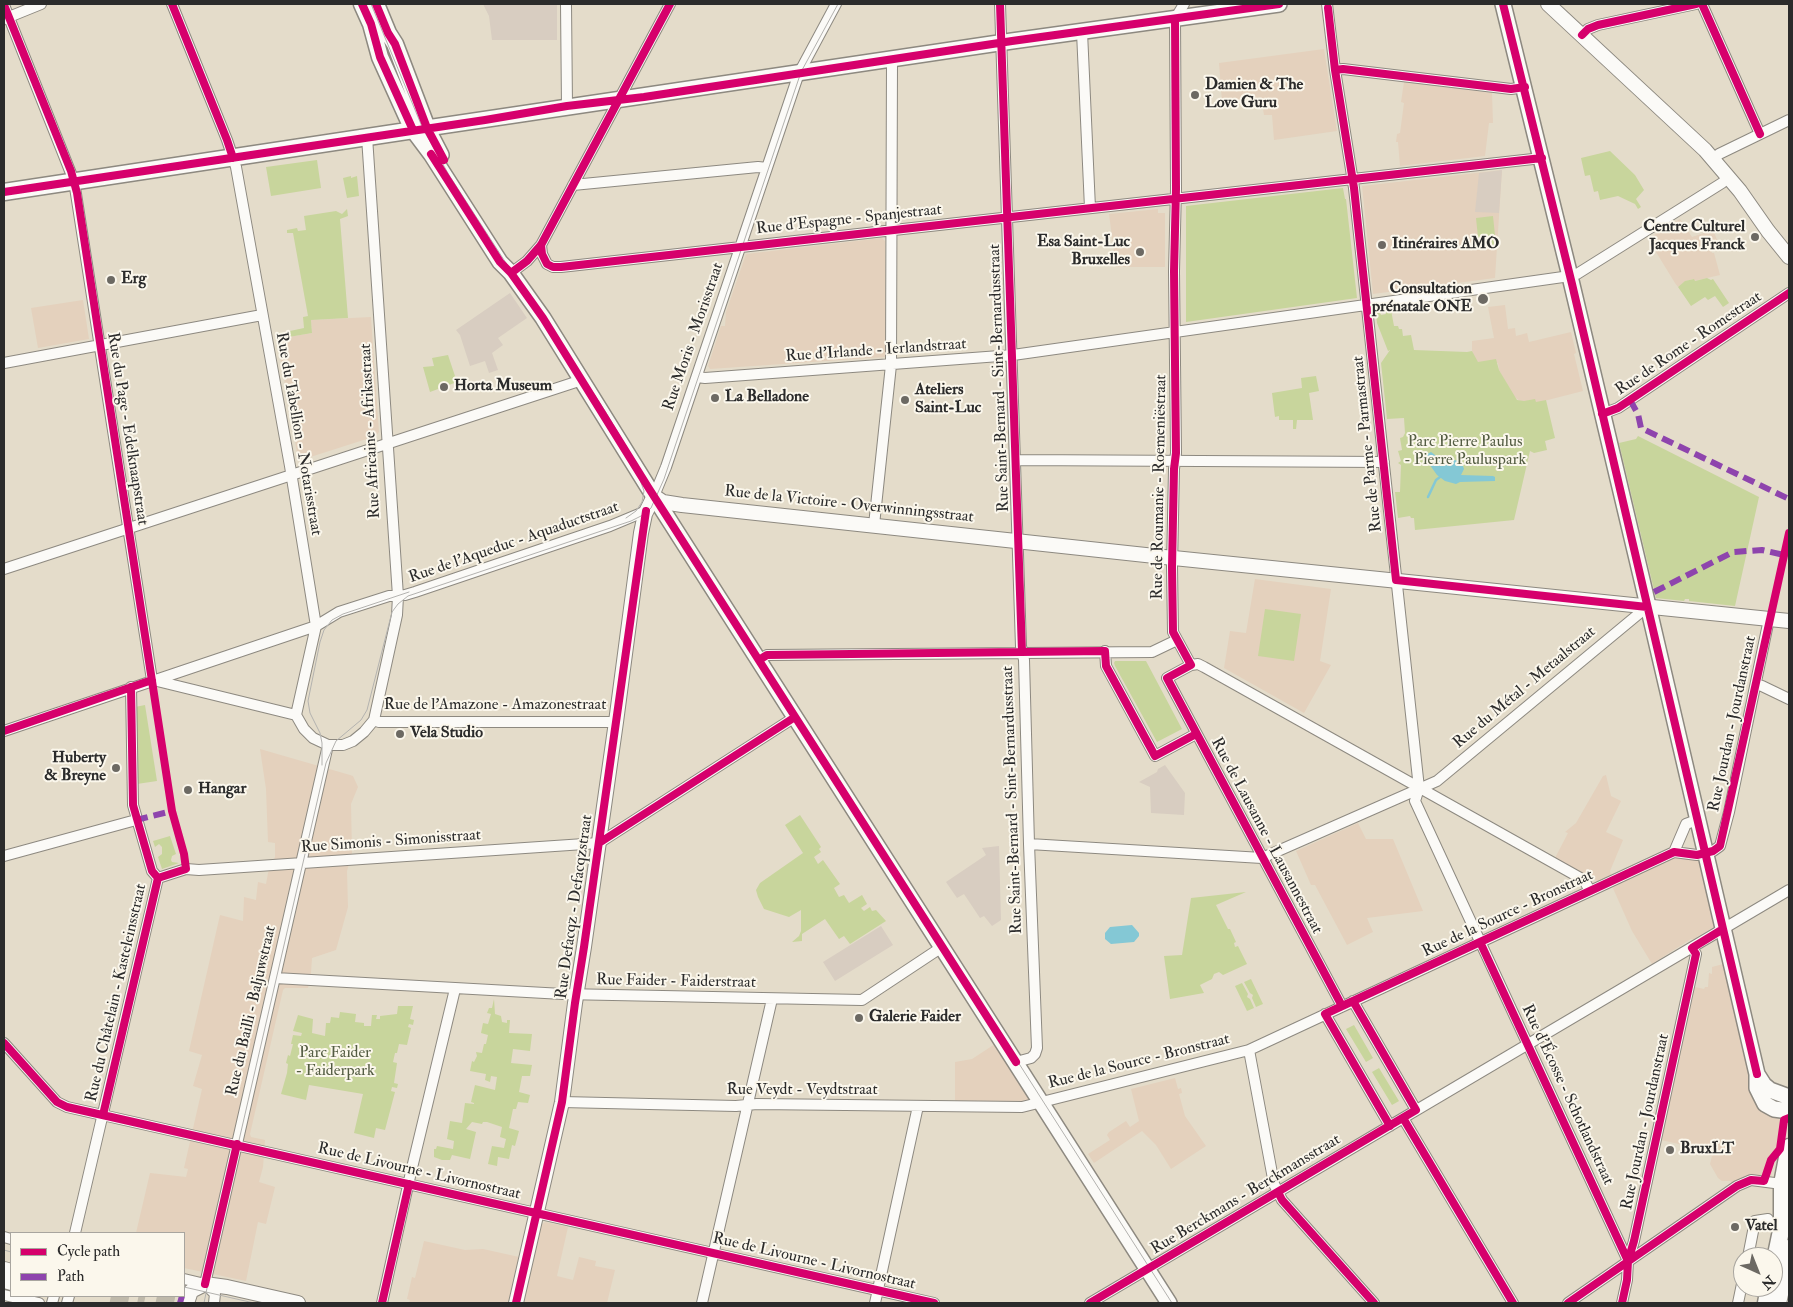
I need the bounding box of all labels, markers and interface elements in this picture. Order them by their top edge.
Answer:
place label: Damien & The Love Guru [1205,76,1303,114]
marker: Damien & The Love Guru [1189,89,1201,101]
street label: Rue d'Espagne - Spanjestraat [755,201,943,239]
place label: Centre Culturel Jacques Franck [1643,218,1745,256]
marker: Centre Culturel Jacques Franck [1749,231,1761,243]
place label: Esa Saint-Luc Bruxelles [1037,233,1130,271]
place label: Itinéraires AMO [1392,235,1499,255]
marker: Itinéraires AMO [1376,239,1388,251]
street label: Rue Saint-Bernard - Sint-Bernardusstraat [986,244,1014,512]
marker: Esa Saint-Luc Bruxelles [1134,246,1146,258]
street label: Rue Moris - Morisstraat [660,260,728,414]
place label: Erg [121,270,146,290]
marker: Erg [105,274,117,286]
place label: Consultation prénatale ONE [1372,280,1472,318]
street label: Rue de Rome - Romestraat [1612,288,1766,400]
marker: Consultation prénatale ONE [1476,292,1490,306]
street label: Rue du Page - Edelknaapstraat [102,331,152,527]
street label: Rue du Tabellion - Notarisstraat [271,331,325,537]
street label: Rue d'Irlande - Ierlandstraat [785,335,967,367]
street label: Rue Africaine - Afrikastraat [357,343,385,519]
street label: Rue de Parme - Parmastraat [1349,355,1387,533]
street label: Rue de Roumanie - Roemeniëstraat [1148,374,1172,600]
place label: Horta Museum [454,377,552,397]
marker: Horta Museum [438,381,450,393]
place label: Ateliers Saint-Luc [915,381,981,419]
place label: La Belladone [725,388,809,408]
marker: La Belladone [709,392,721,404]
marker: Ateliers Saint-Luc [899,394,911,406]
park label: Parc Pierre Paulus - Pierre Pauluspark [1404,433,1526,471]
street label: Rue de la Victoire - Overwinningsstraat [723,482,975,528]
street label: Rue de l'Aqueduc - Aquaductstraat [407,498,621,588]
street label: Rue du Métal - Metaalstraat [1450,623,1600,753]
street label: Rue Jourdan - Jourdanstraat [1705,634,1761,814]
street label: Rue Saint-Bernard - Sint-Bernardusstraat [999,666,1027,934]
street label: Rue de l'Amazone - Amazonestraat [384,696,606,716]
place label: Vela Studio [410,724,483,744]
marker: Vela Studio [394,728,406,740]
street label: Rue de Lausanne - Lausannestraat [1206,735,1326,937]
place label: Huberty & Breyne [44,749,106,787]
marker: Huberty & Breyne [110,762,122,774]
place label: Hangar [198,780,246,800]
marker: Hangar [182,784,194,796]
street label: Rue Defacqz - Defacqzstraat [553,814,597,1000]
street label: Rue Simonis - Simonisstraat [300,826,482,858]
street label: Rue de la Source - Bronstraat [1420,866,1596,962]
street label: Rue du Châtelain - Kasteleinsstraat [83,882,151,1104]
street label: Rue du Bailli - Baljuwstraat [223,924,281,1098]
street label: Rue Faider - Faiderstraat [596,971,756,993]
street label: Rue d'Écosse - Schotlandstraat [1517,1002,1617,1188]
place label: Galerie Faider [869,1008,961,1028]
marker: Galerie Faider [853,1012,865,1024]
street label: Rue de la Source - Bronstraat [1046,1030,1232,1094]
street label: Rue Jourdan - Jourdanstraat [1618,1032,1674,1212]
park label: Parc Faider - Faiderpark [295,1044,375,1082]
street label: Rue Veydt - Veydtstraat [726,1081,878,1101]
street label: Rue Berckmans - Berckmansstraat [1148,1131,1344,1259]
street label: Rue de Livourne - Livornostraat [316,1139,522,1205]
place label: BruxLT [1680,1140,1734,1160]
marker: BruxLT [1664,1144,1676,1156]
place label: Vatel [1745,1217,1778,1237]
marker: Vatel [1729,1221,1741,1233]
street label: Rue de Livourne - Livornostraat [711,1229,917,1295]
legend [10,1232,185,1297]
text: Cycle path [57,1242,120,1261]
north arrow [1733,1247,1783,1297]
text: Path [57,1267,84,1286]
text: N [1758,1272,1778,1293]

